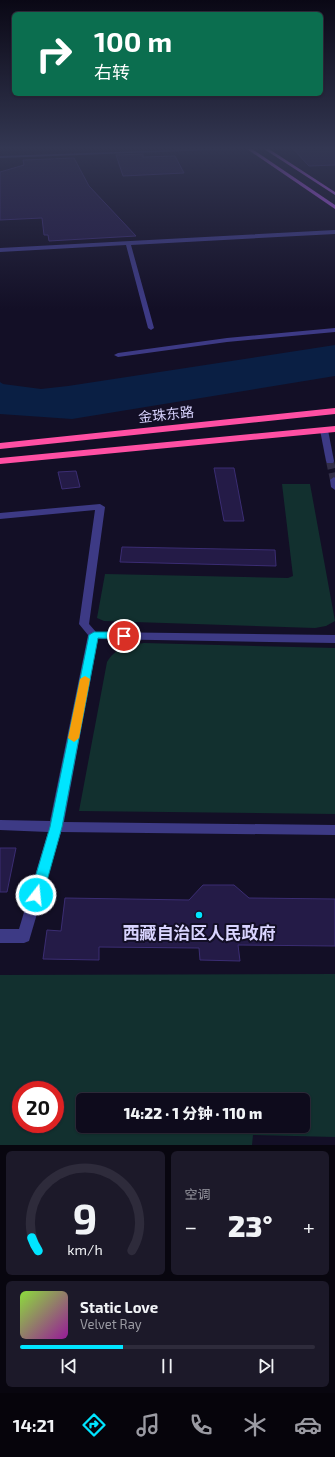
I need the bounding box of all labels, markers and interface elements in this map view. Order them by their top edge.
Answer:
text: 100 m [94,24,172,58]
icon: right [28,28,80,80]
text: 右转 [94,61,130,83]
street label: 金珠东路 [137,403,195,425]
pin [107,619,141,653]
icon: arrive [113,625,135,647]
position arrow [15,874,57,916]
marker: 西藏自治区人民政府 [194,910,204,920]
place label: 西藏自治区人民政府 [123,922,276,942]
speed limit sign: 20 [12,1081,64,1133]
text: 14:22 · 1 分钟 · 110 m [124,1104,262,1122]
text: 空调 [185,1186,211,1202]
text: 9 [73,1192,98,1242]
text: 23° [228,1207,273,1243]
text: − [185,1213,197,1239]
text: + [303,1213,315,1239]
text: km/h [68,1241,103,1258]
text: Static Love [80,1298,158,1316]
text: Velvet Ray [80,1316,142,1332]
icon: previous [58,1355,80,1377]
icon: pause [156,1355,178,1377]
icon: next [255,1355,277,1377]
icon: directions [80,1411,108,1439]
icon: music [134,1411,162,1439]
icon: phone [187,1411,215,1439]
icon: climate [241,1411,269,1439]
icon: car [294,1411,322,1439]
text: 14:21 [13,1414,55,1436]

